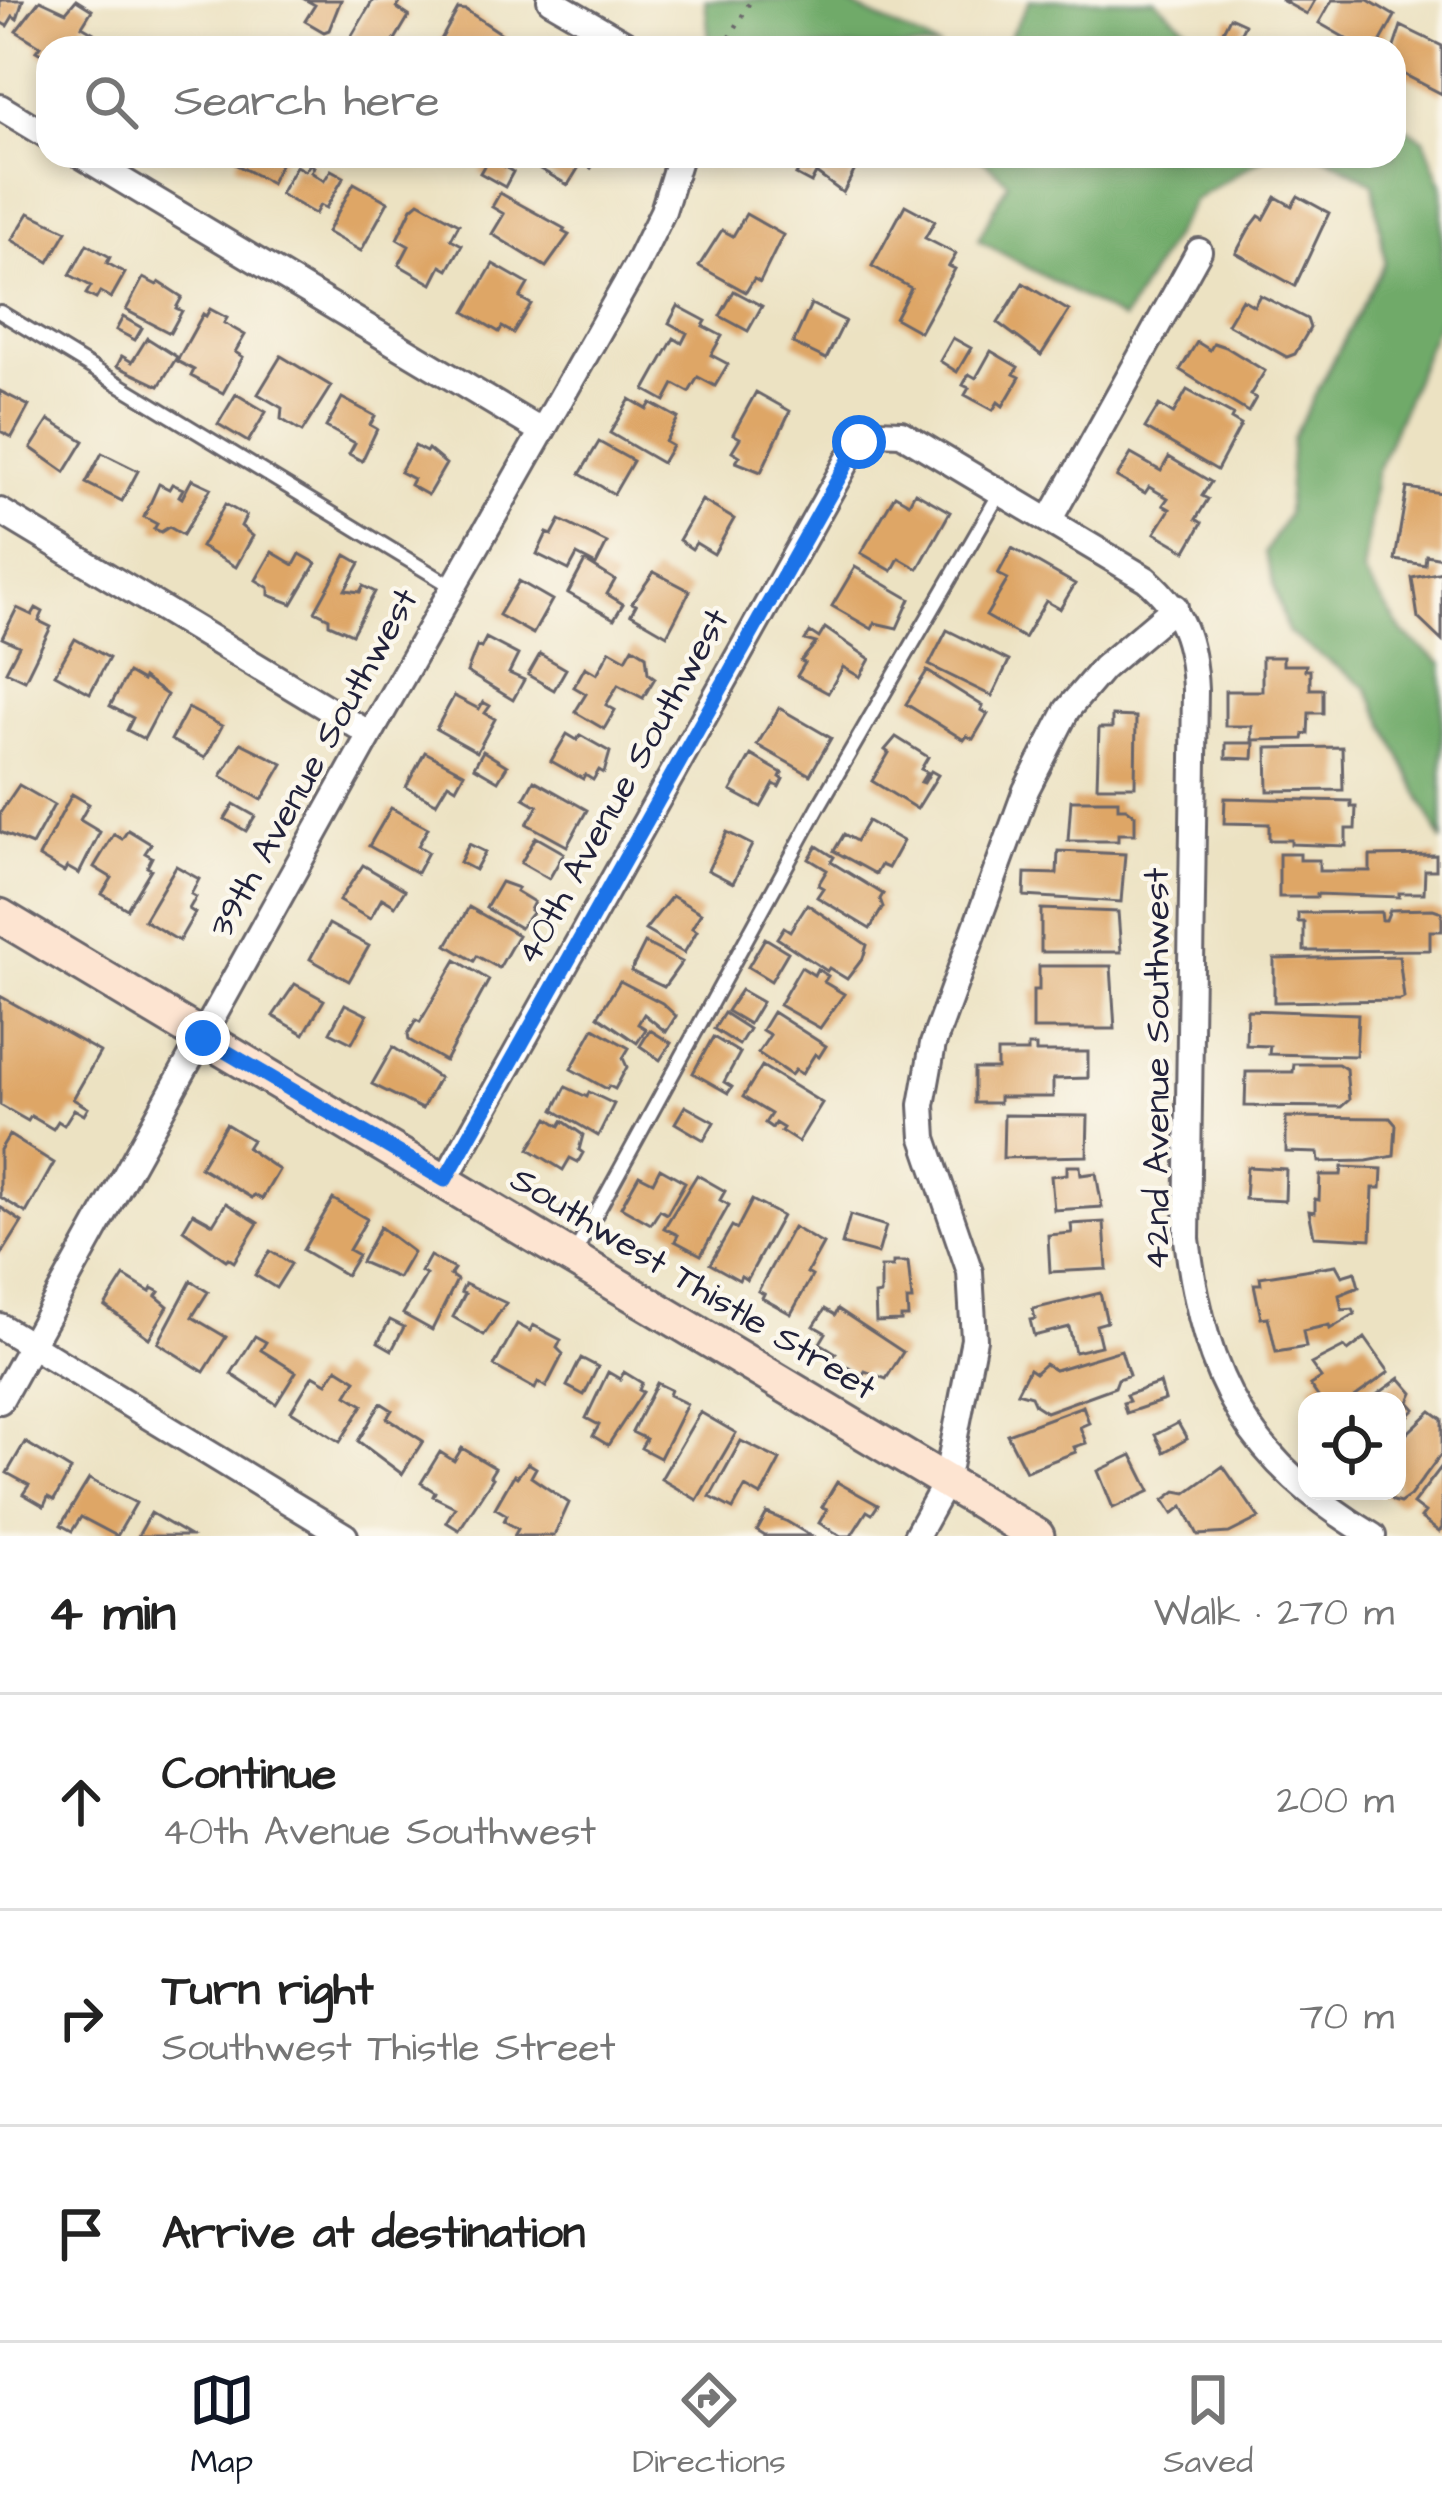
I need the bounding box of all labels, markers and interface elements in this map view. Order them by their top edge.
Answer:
search box [36,36,1406,168]
icon: search [78,69,144,135]
text: Search here [174,71,440,133]
route start [832,415,886,469]
street label: 39th Avenue Southwest [197,579,432,947]
street label: 40th Avenue Southwest [504,599,743,975]
street label: 42nd Avenue Southwest [1132,867,1183,1270]
route end [176,1011,230,1065]
street label: Southwest Thistle Street [500,1154,886,1414]
map controls [1298,1392,1406,1500]
button: locate [1298,1392,1406,1500]
text: 4 min [48,1579,176,1650]
text: Walk · 270 m [1154,1587,1394,1641]
text: Continue [162,1744,336,1806]
icon: ahead [48,1769,114,1835]
text: 200 m [1277,1775,1394,1829]
text: 40th Avenue Southwest [162,1806,596,1860]
text: Turn right [162,1960,374,2022]
icon: right [48,1985,114,2051]
text: 70 m [1299,1991,1394,2045]
text: Southwest Thistle Street [162,2022,616,2076]
icon: arrive [48,2201,114,2267]
text: Arrive at destination [162,2203,585,2265]
tab: Map [189,2367,255,2485]
tab: Directions [632,2367,786,2485]
tab: Saved [1163,2367,1253,2485]

